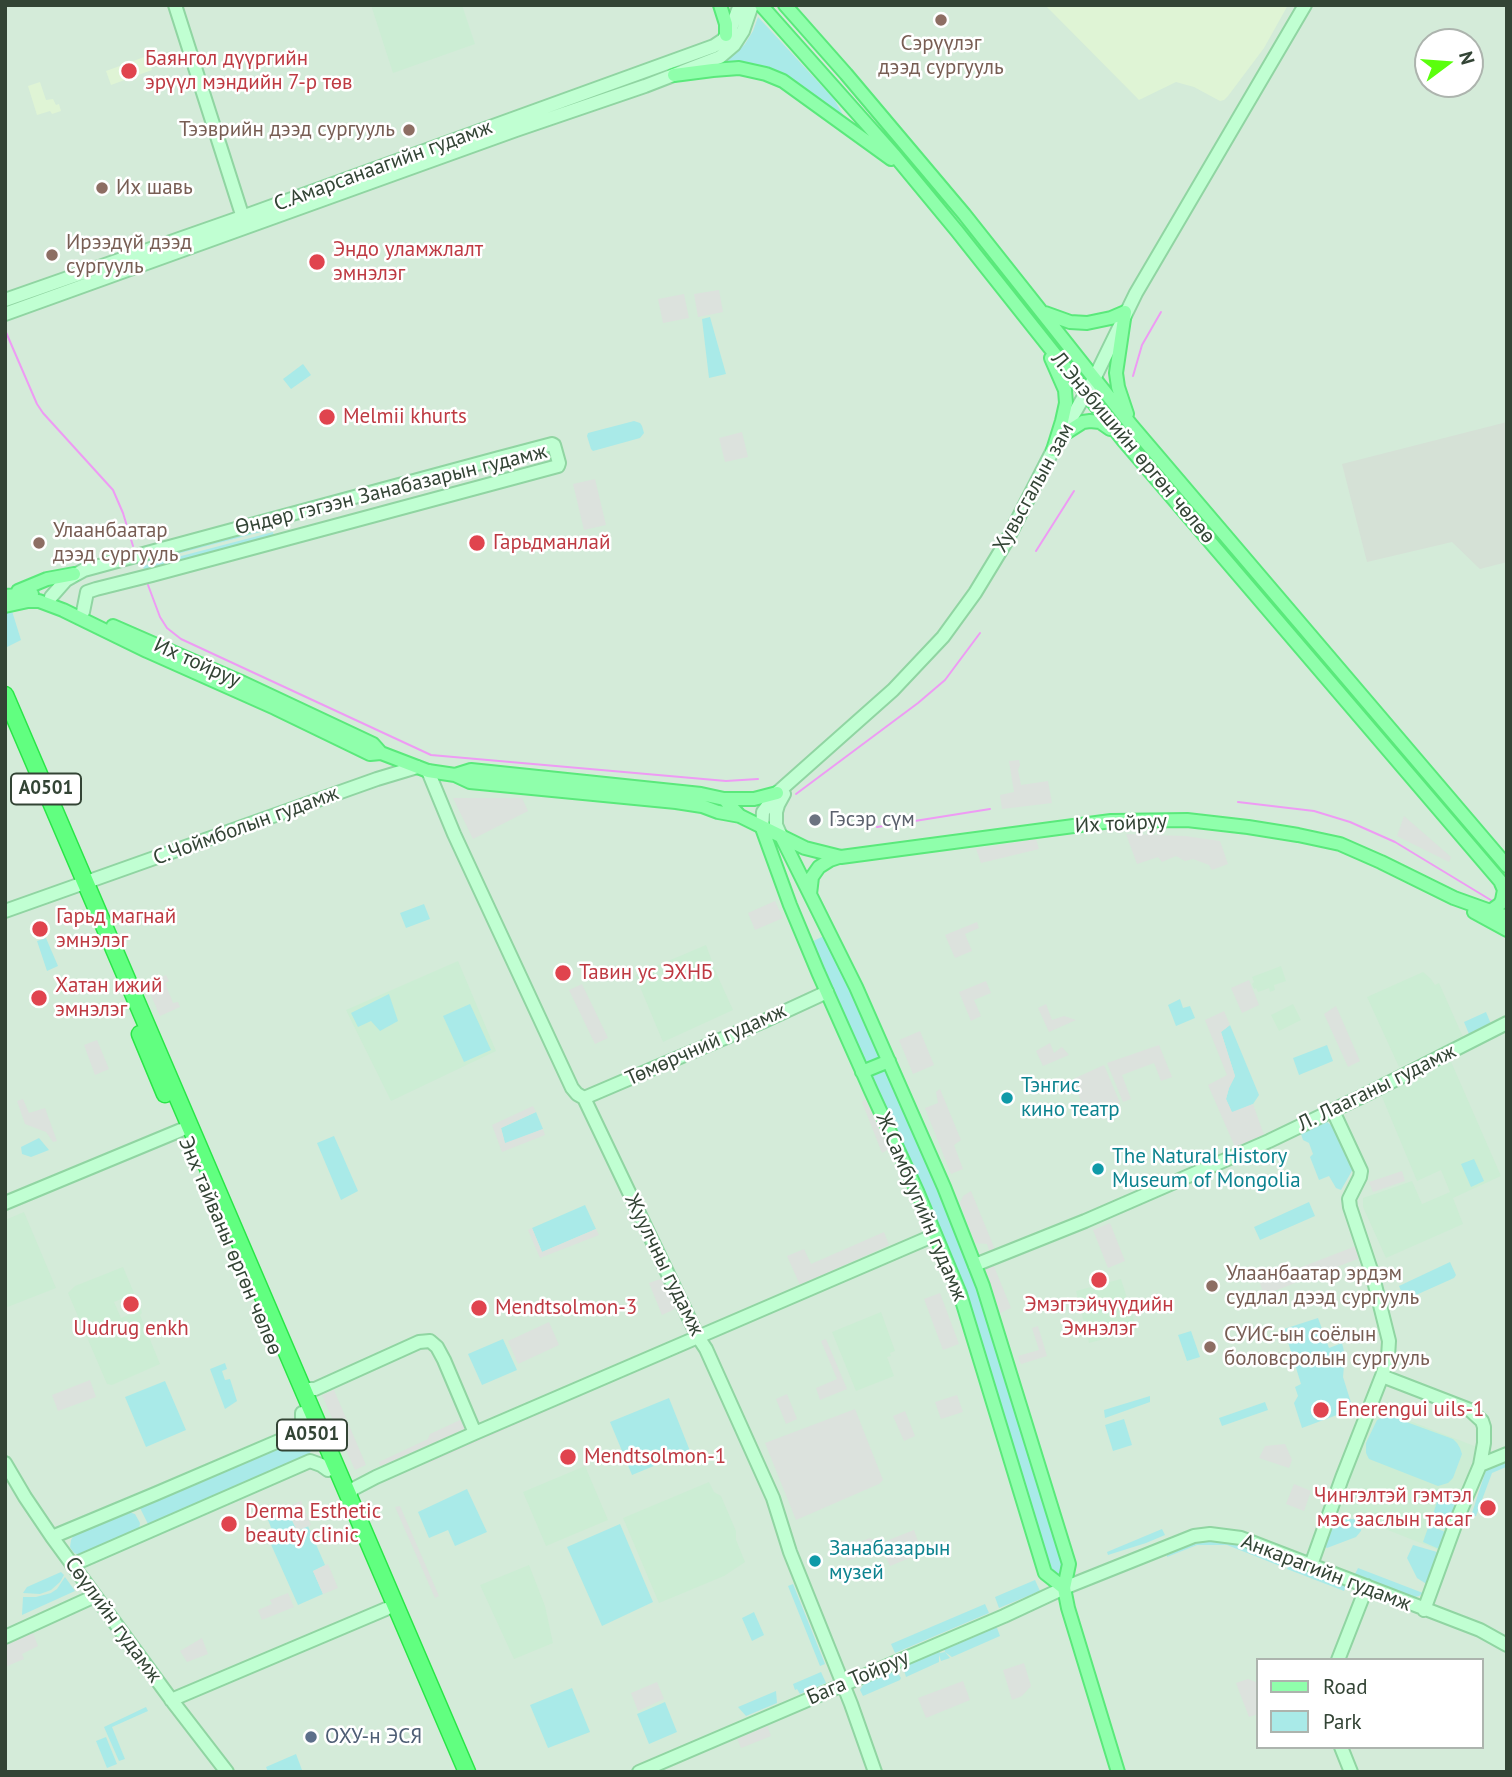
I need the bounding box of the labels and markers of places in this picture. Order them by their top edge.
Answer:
marker: Сэрүүлэг дээд сургууль [933,12,949,28]
place label: Сэрүүлэг дээд сургууль [878,31,1004,81]
place label: Баянгол дүүргийн эрүүл мэндийн 7-р төв [145,46,352,96]
marker: Баянгол дүүргийн эрүүл мэндийн 7-р төв [119,61,139,81]
place label: Тээврийн дээд сургууль [179,117,395,143]
marker: Тээврийн дээд сургууль [401,122,417,138]
place label: Их шавь [116,175,193,201]
marker: Их шавь [94,180,110,196]
place label: Ирээдүй дээд сургууль [66,230,192,280]
place label: Эндо уламжлалт эмнэлэг [333,237,483,287]
marker: Ирээдүй дээд сургууль [44,247,60,263]
marker: Эндо уламжлалт эмнэлэг [307,252,327,272]
place label: Melmii khurts [343,404,467,430]
marker: Melmii khurts [317,407,337,427]
place label: Улаанбаатар дээд сургууль [53,518,178,568]
place label: Гарьдманлай [493,530,610,556]
marker: Гарьдманлай [467,533,487,553]
marker: Улаанбаатар дээд сургууль [31,535,47,551]
place label: Гэсэр сүм [829,807,915,833]
marker: Гэсэр сүм [807,812,823,828]
place label: Гарьд магнай эмнэлэг [56,904,176,954]
marker: Гарьд магнай эмнэлэг [30,919,50,939]
place label: Тавин ус ЭХНБ [579,960,713,986]
marker: Тавин ус ЭХНБ [553,963,573,983]
place label: Хатан ижий эмнэлэг [55,973,162,1023]
marker: Хатан ижий эмнэлэг [29,988,49,1008]
place label: Тэнгис кино театр [1021,1073,1120,1123]
marker: Тэнгис кино театр [999,1090,1015,1106]
place label: The Natural History Museum of Mongolia [1112,1144,1301,1194]
marker: The Natural History Museum of Mongolia [1090,1161,1106,1177]
place label: Улаанбаатар эрдэм судлал дээд сургууль [1226,1261,1419,1311]
marker: Эмэгтэйчүүдийн Эмнэлэг [1089,1270,1109,1290]
marker: Улаанбаатар эрдэм судлал дээд сургууль [1204,1278,1220,1294]
place label: Эмэгтэйчүүдийн Эмнэлэг [1024,1292,1174,1342]
marker: Uudrug enkh [121,1294,141,1314]
place label: Mendtsolmon-3 [495,1295,637,1321]
marker: Mendtsolmon-3 [469,1298,489,1318]
place label: Uudrug enkh [73,1316,189,1342]
place label: СУИС-ын соёлын боловсролын сургууль [1224,1322,1430,1372]
marker: СУИС-ын соёлын боловсролын сургууль [1202,1339,1218,1355]
place label: Enerengui uils-1 [1337,1397,1484,1423]
marker: Enerengui uils-1 [1311,1400,1331,1420]
place label: Mendtsolmon-1 [584,1444,726,1470]
marker: Mendtsolmon-1 [558,1447,578,1467]
place label: Чингэлтэй гэмтэл мэс заслын тасаг [1314,1483,1472,1533]
marker: Чингэлтэй гэмтэл мэс заслын тасаг [1478,1498,1498,1518]
place label: Derma Esthetic beauty clinic [245,1499,381,1549]
marker: Derma Esthetic beauty clinic [219,1514,239,1534]
place label: Занабазарын музей [829,1536,950,1586]
marker: Занабазарын музей [807,1553,823,1569]
place label: ОХУ-н ЭСЯ [325,1724,422,1750]
marker: ОХУ-н ЭСЯ [303,1729,319,1745]

